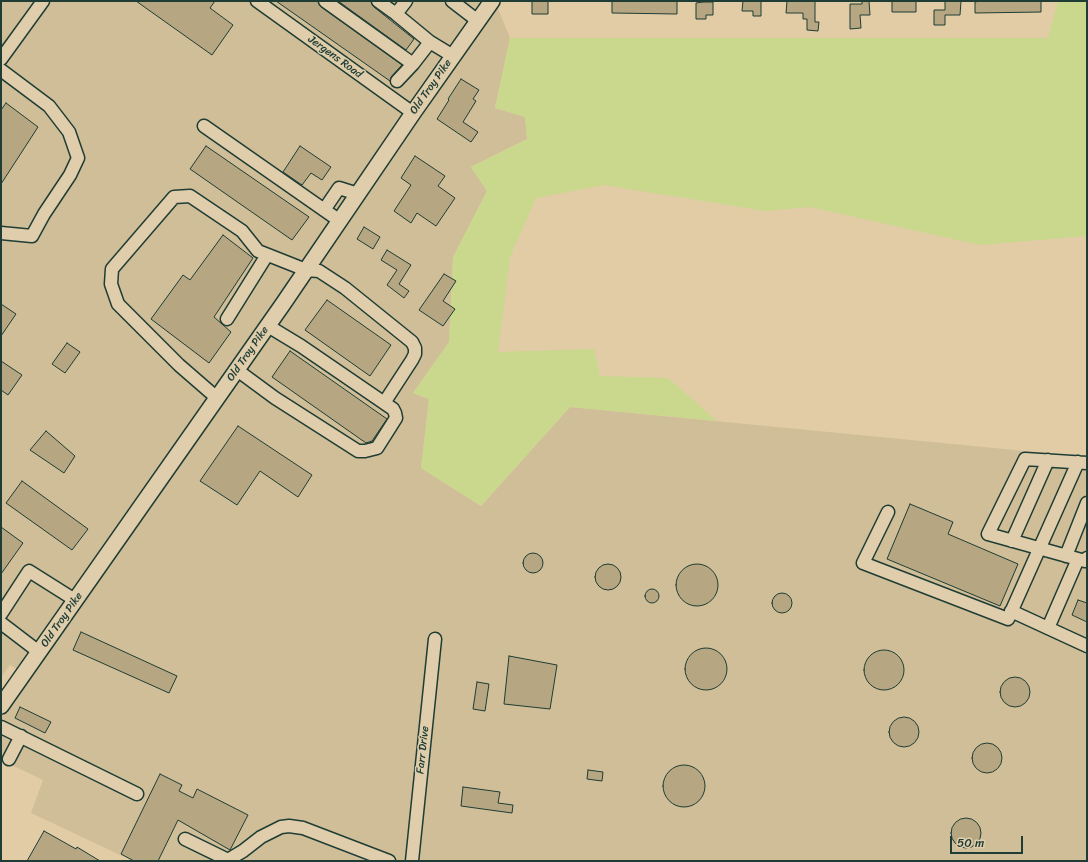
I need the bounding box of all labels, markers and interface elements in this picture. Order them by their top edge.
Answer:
street label: Jergens Road [305,33,365,81]
street label: Old Troy Pike [407,57,455,117]
street label: Old Troy Pike [224,324,272,384]
street label: Old Troy Pike [38,590,86,650]
street label: Farr Drive [414,725,432,775]
scale bar [952,828,1025,854]
text: 50 m [957,832,984,854]

